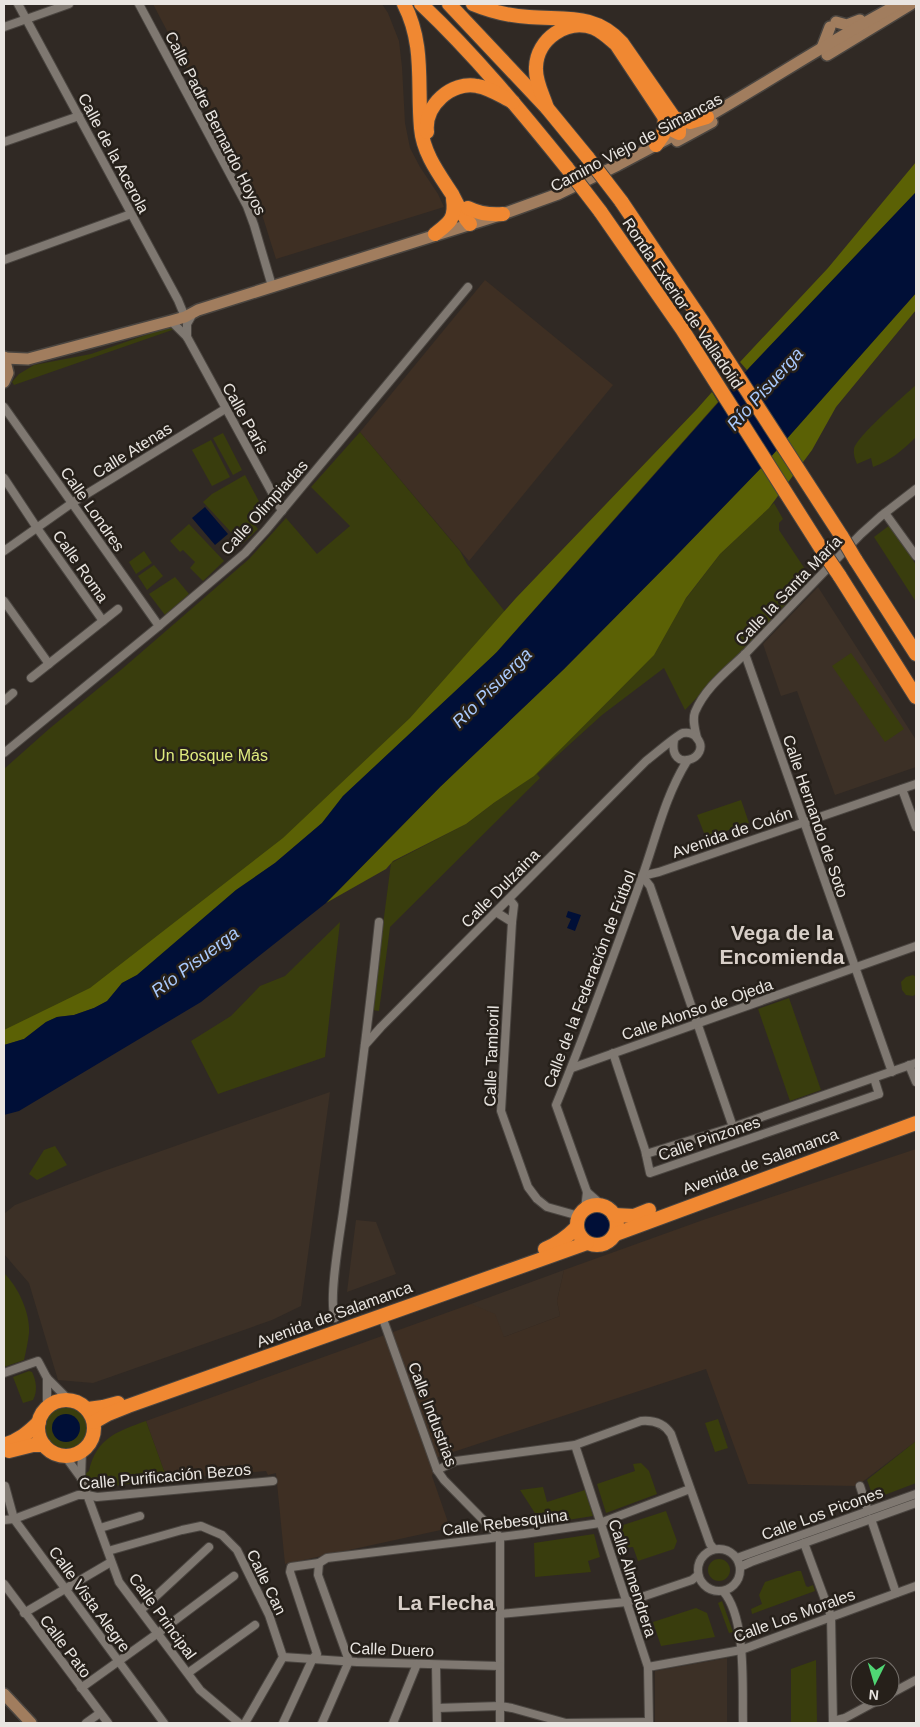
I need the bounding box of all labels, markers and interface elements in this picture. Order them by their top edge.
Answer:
street label: Calle Padre Bernardo Hoyos [162,29,269,218]
street label: Calle de la Acerola [75,90,152,216]
street label: Camino Viejo de Simancas [548,90,725,195]
street label: Ronda Exterior de Valladolid [619,215,746,392]
water label: Río Pisuerga [723,344,807,434]
street label: Calle París [219,380,272,457]
street label: Calle Atenas [90,419,175,481]
street label: Calle Olimpiadas [218,457,311,558]
street label: Calle Londres [57,464,128,555]
street label: Calle Roma [50,527,112,605]
street label: Calle la Santa María [732,532,845,648]
water label: Río Pisuerga [448,644,536,732]
street label: Calle Hernando de Soto [780,733,851,900]
park label: Un Bosque Más [154,747,268,764]
street label: Avenida de Colón [670,804,795,861]
street label: Calle Dulzaina [458,846,543,931]
street label: Calle de la Federación de Fútbol [540,868,639,1090]
district label: Vega de la Encomienda [720,921,845,968]
water label: Río Pisuerga [147,923,243,1001]
street label: Calle Alonso de Ojeda [620,976,775,1043]
street label: Calle Tamboril [481,1005,502,1107]
street label: Calle Pinzones [656,1113,762,1164]
street label: Avenida de Salamanca [680,1125,840,1198]
street label: Avenida de Salamanca [254,1278,414,1351]
street label: Calle Industrias [405,1360,460,1469]
street label: Calle Purificación Bezos [78,1461,252,1492]
street label: Calle Los Picones [759,1484,885,1543]
street label: Calle Rebesquina [441,1506,569,1539]
street label: Calle Almendrera [605,1517,660,1639]
street label: Calle Vista Alegre [46,1543,134,1655]
street label: Calle Can [244,1547,290,1618]
street label: Calle Principal [126,1570,200,1663]
street label: Calle Los Morales [731,1586,857,1645]
district label: La Flecha [398,1591,495,1614]
street label: Calle Pato [37,1612,95,1681]
street label: Calle Duero [349,1640,435,1659]
north arrow [850,1657,900,1707]
text: N [868,1687,880,1703]

